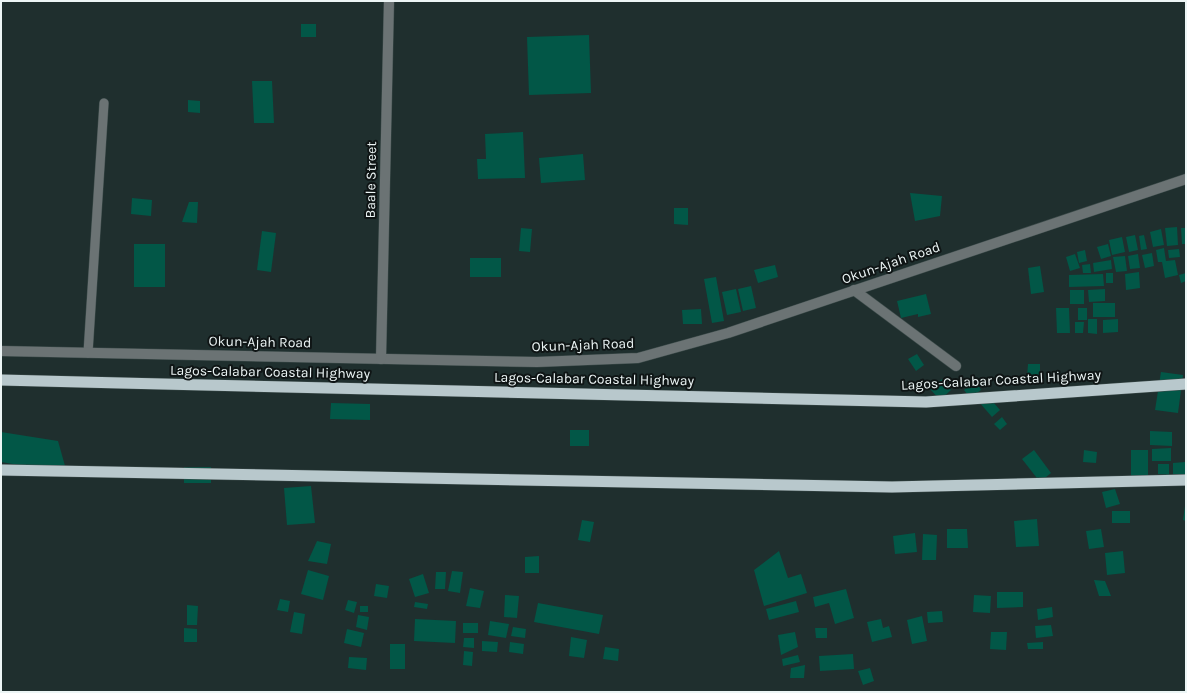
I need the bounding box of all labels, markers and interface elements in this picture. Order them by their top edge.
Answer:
street label: Baale Street [362,141,380,219]
street label: Okun-Ajah Road [840,238,942,288]
street label: Okun-Ajah Road [208,333,312,351]
street label: Okun-Ajah Road [531,335,635,355]
street label: Lagos-Calabar Coastal Highway [170,362,371,382]
street label: Lagos-Calabar Coastal Highway [901,366,1102,394]
street label: Lagos-Calabar Coastal Highway [494,369,695,389]

